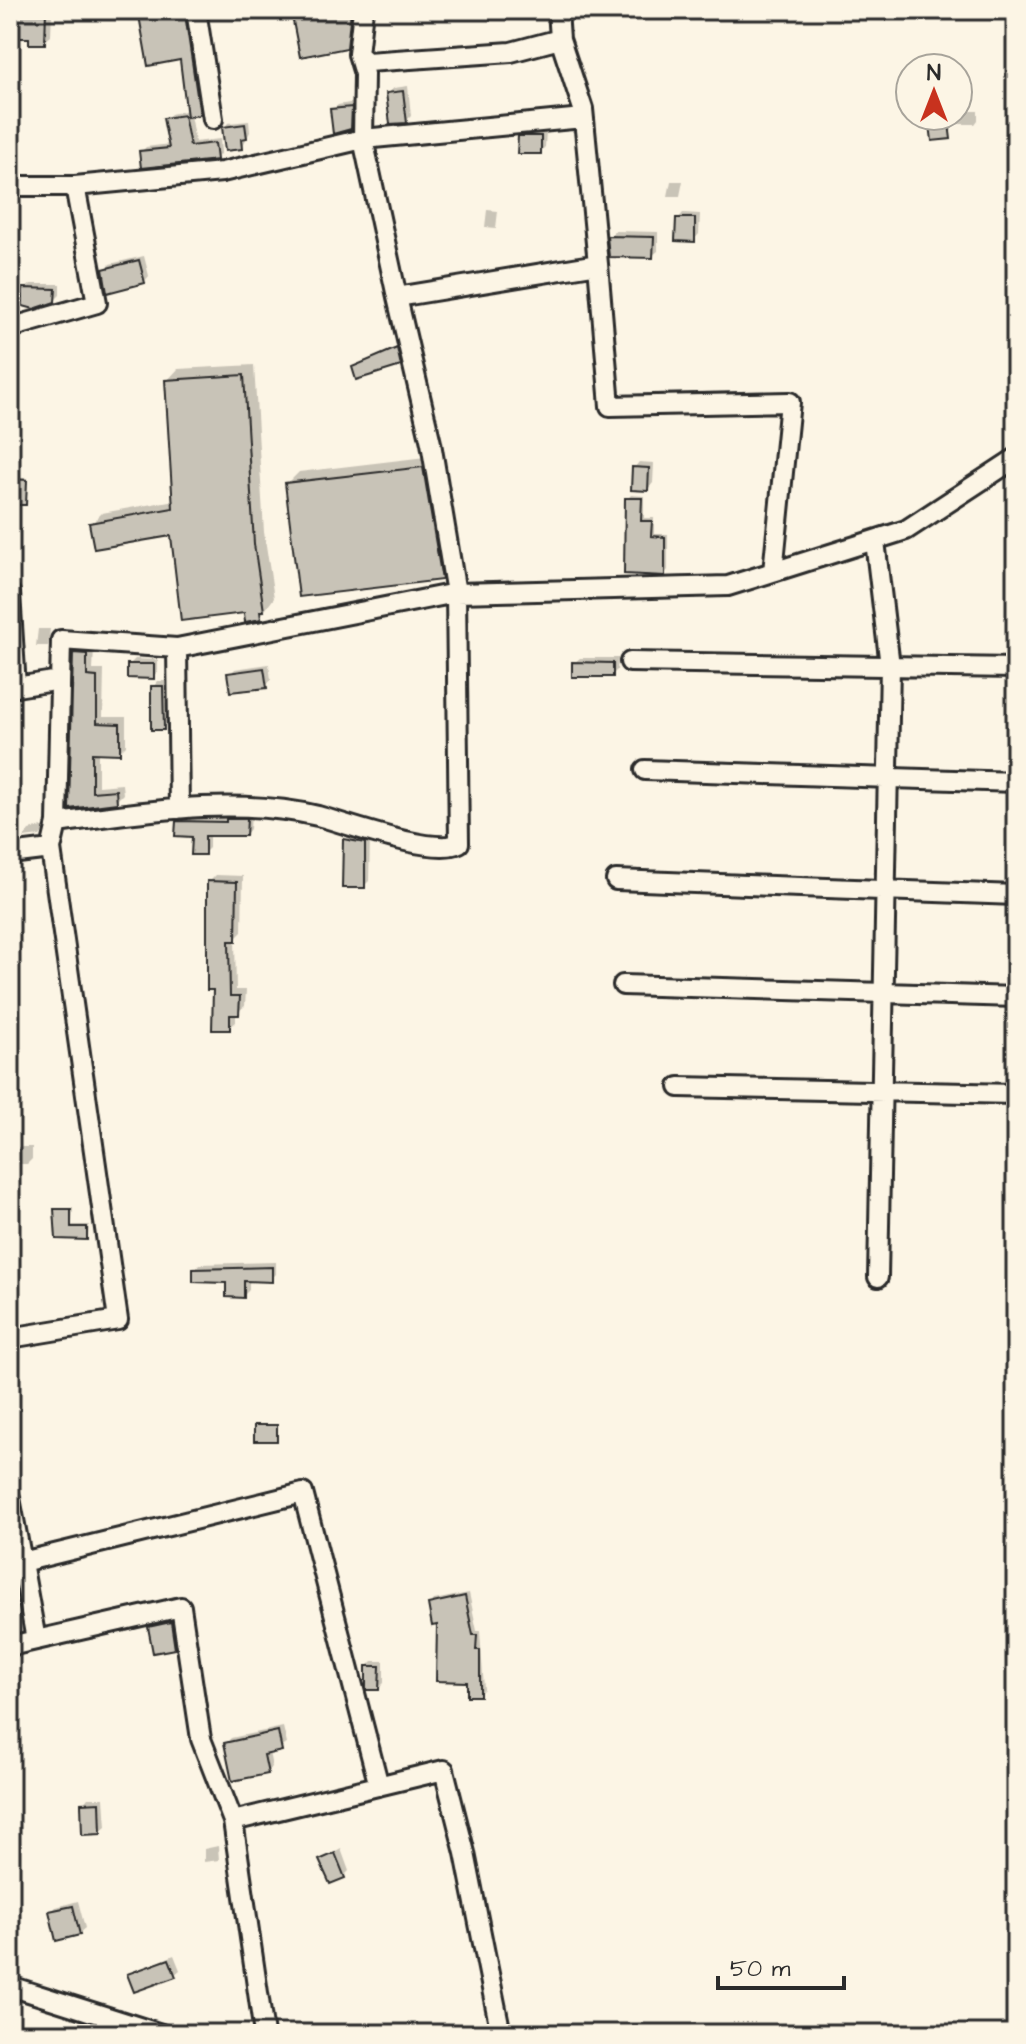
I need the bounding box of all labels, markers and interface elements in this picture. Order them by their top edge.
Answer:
north arrow [894,52,974,132]
text: N [927,58,941,89]
scale bar [718,1940,844,1990]
text: 50 m [730,1952,791,1986]

